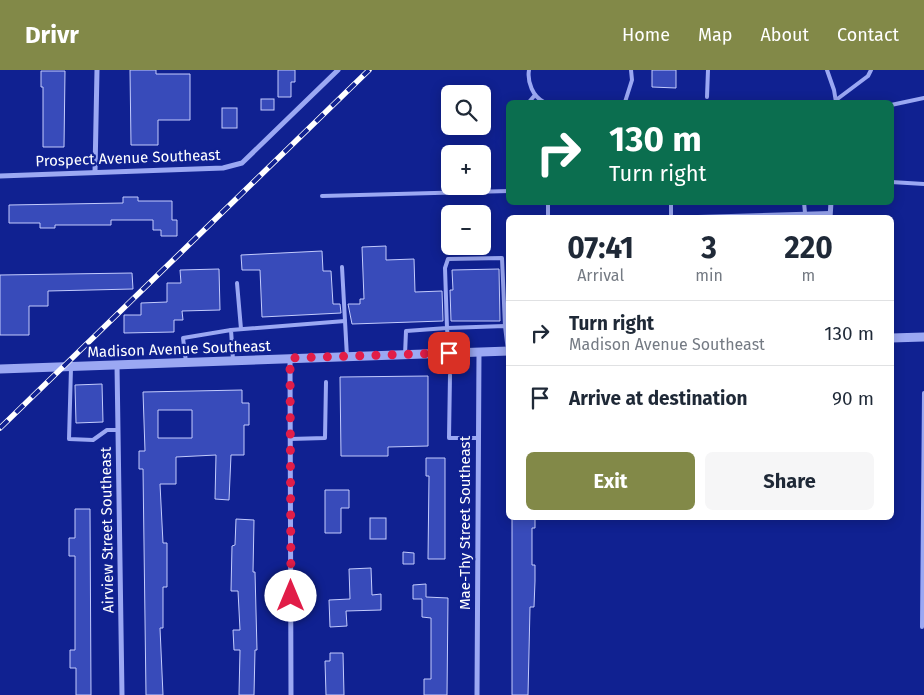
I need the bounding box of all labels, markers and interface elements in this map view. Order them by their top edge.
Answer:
text: Drivr [25,21,79,49]
text: Home [622,24,670,46]
text: Map [698,24,732,46]
text: About [760,24,809,46]
text: Contact [837,24,899,46]
map controls [441,85,491,255]
button: search [441,85,491,135]
text: 130 m [609,118,702,160]
icon: right [526,120,591,185]
button: + [441,145,491,195]
street label: Prospect Avenue Southeast [35,146,221,170]
text: Turn right [609,160,706,187]
button: − [441,205,491,255]
text: 07:41 [567,230,634,266]
text: 3 [701,230,717,266]
text: 220 [784,230,833,266]
text: Arrival [577,266,624,285]
text: min [695,266,723,285]
text: m [802,266,815,285]
text: Turn right [569,312,654,335]
icon: right [526,319,554,347]
text: 130 m [824,322,874,345]
pin [428,332,470,374]
text: Madison Avenue Southeast [569,335,765,354]
street label: Madison Avenue Southeast [87,337,272,361]
icon: arrive [435,339,463,367]
icon: arrive [526,384,554,412]
text: Arrive at destination [569,387,748,410]
text: 90 m [832,387,874,410]
street label: Mae-Thy Street Southeast [456,435,474,610]
street label: Airview Street Southeast [97,446,117,613]
button: Exit [526,452,695,510]
button: Share [705,452,874,510]
position arrow [264,569,316,621]

